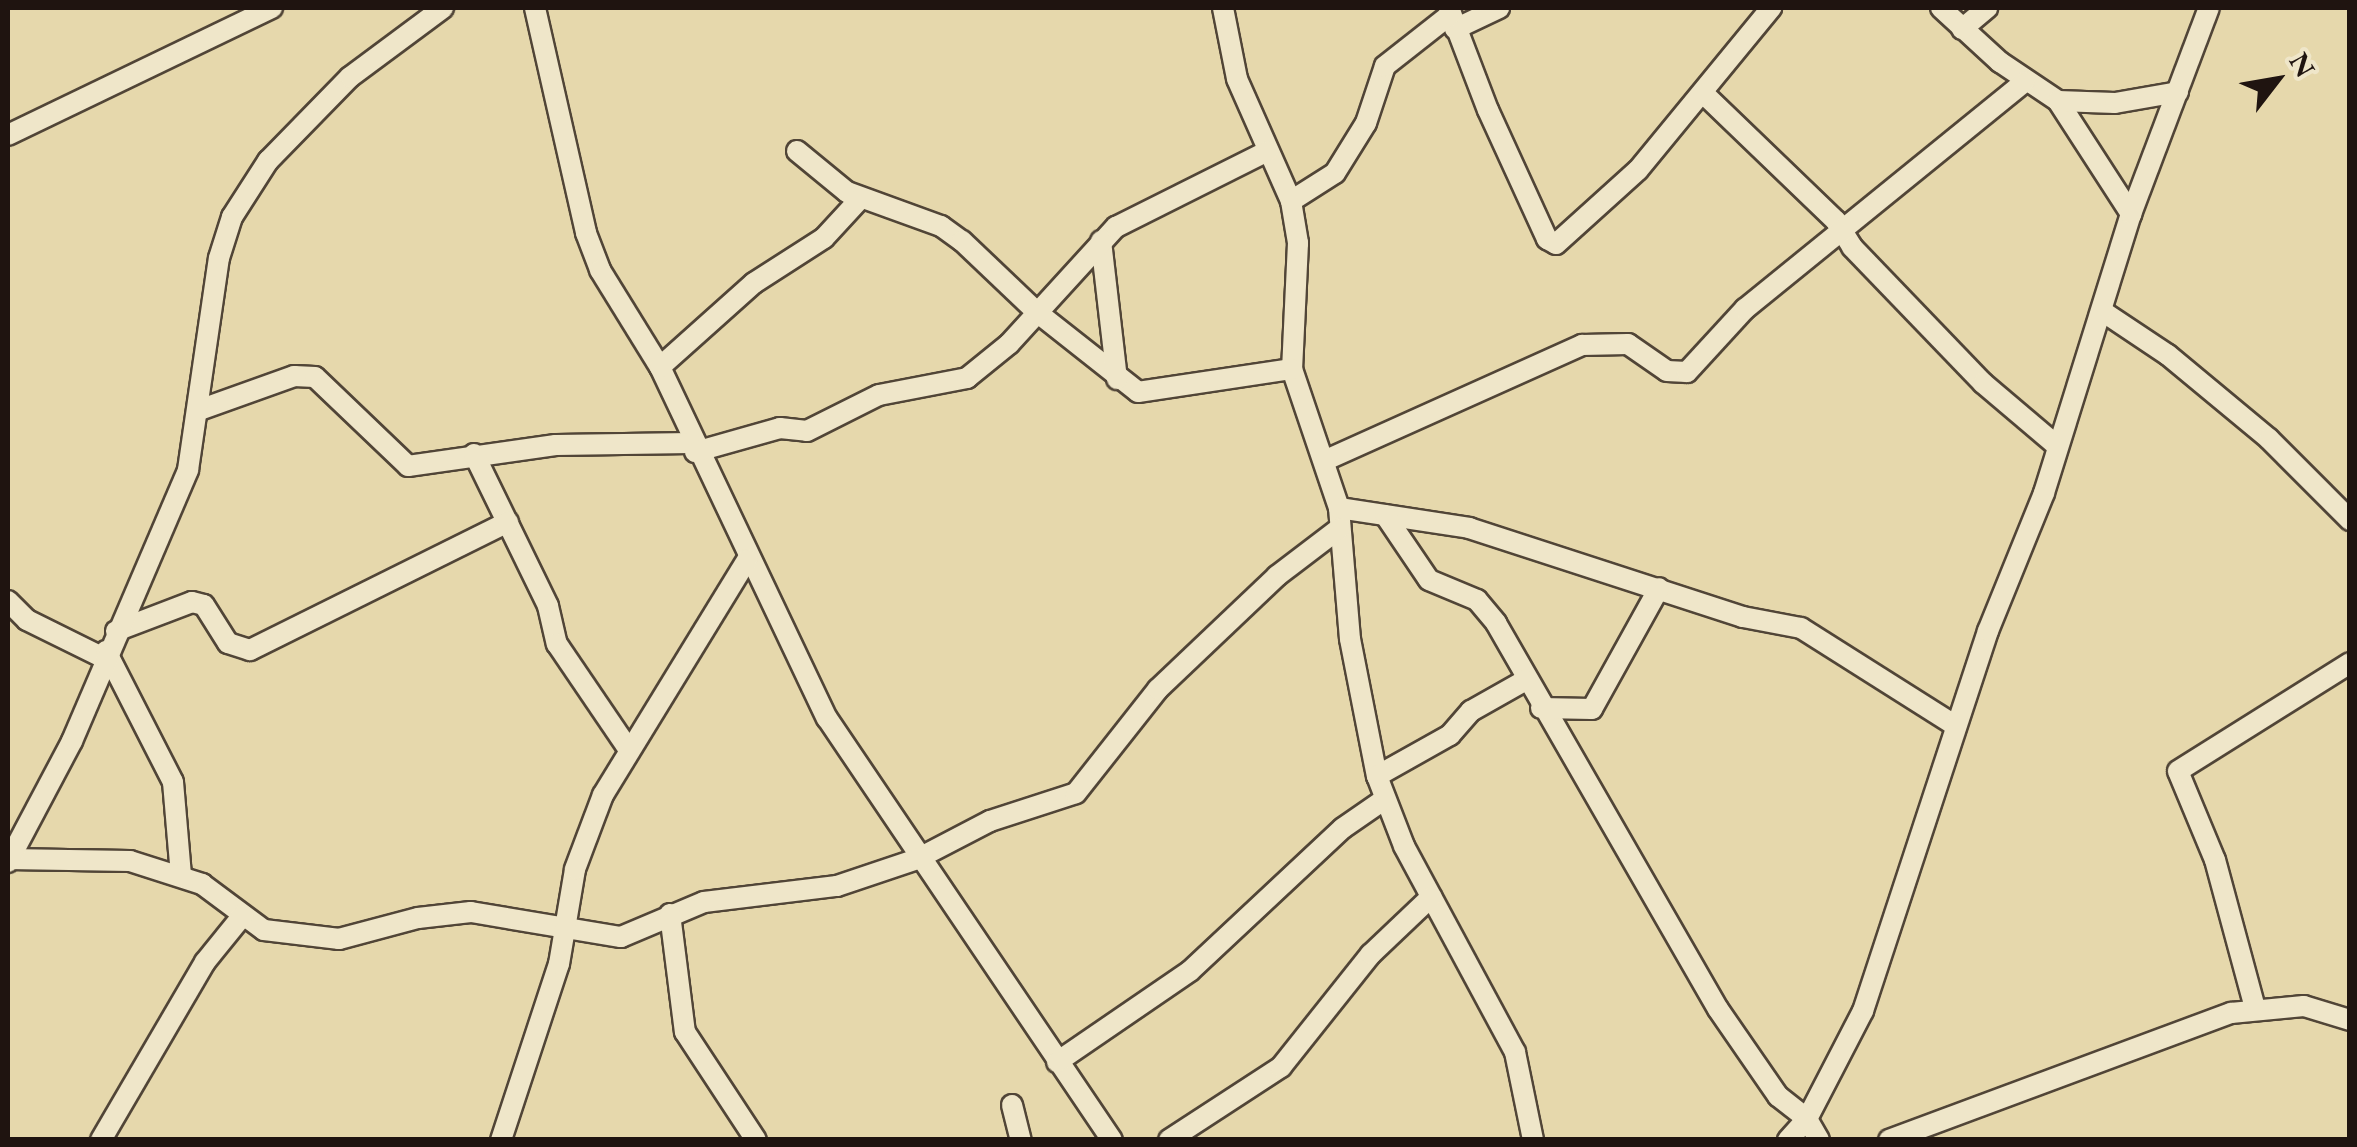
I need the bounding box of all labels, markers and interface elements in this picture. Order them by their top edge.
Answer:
north arrow [2227,30,2327,130]
text: N [2281,46,2324,84]

